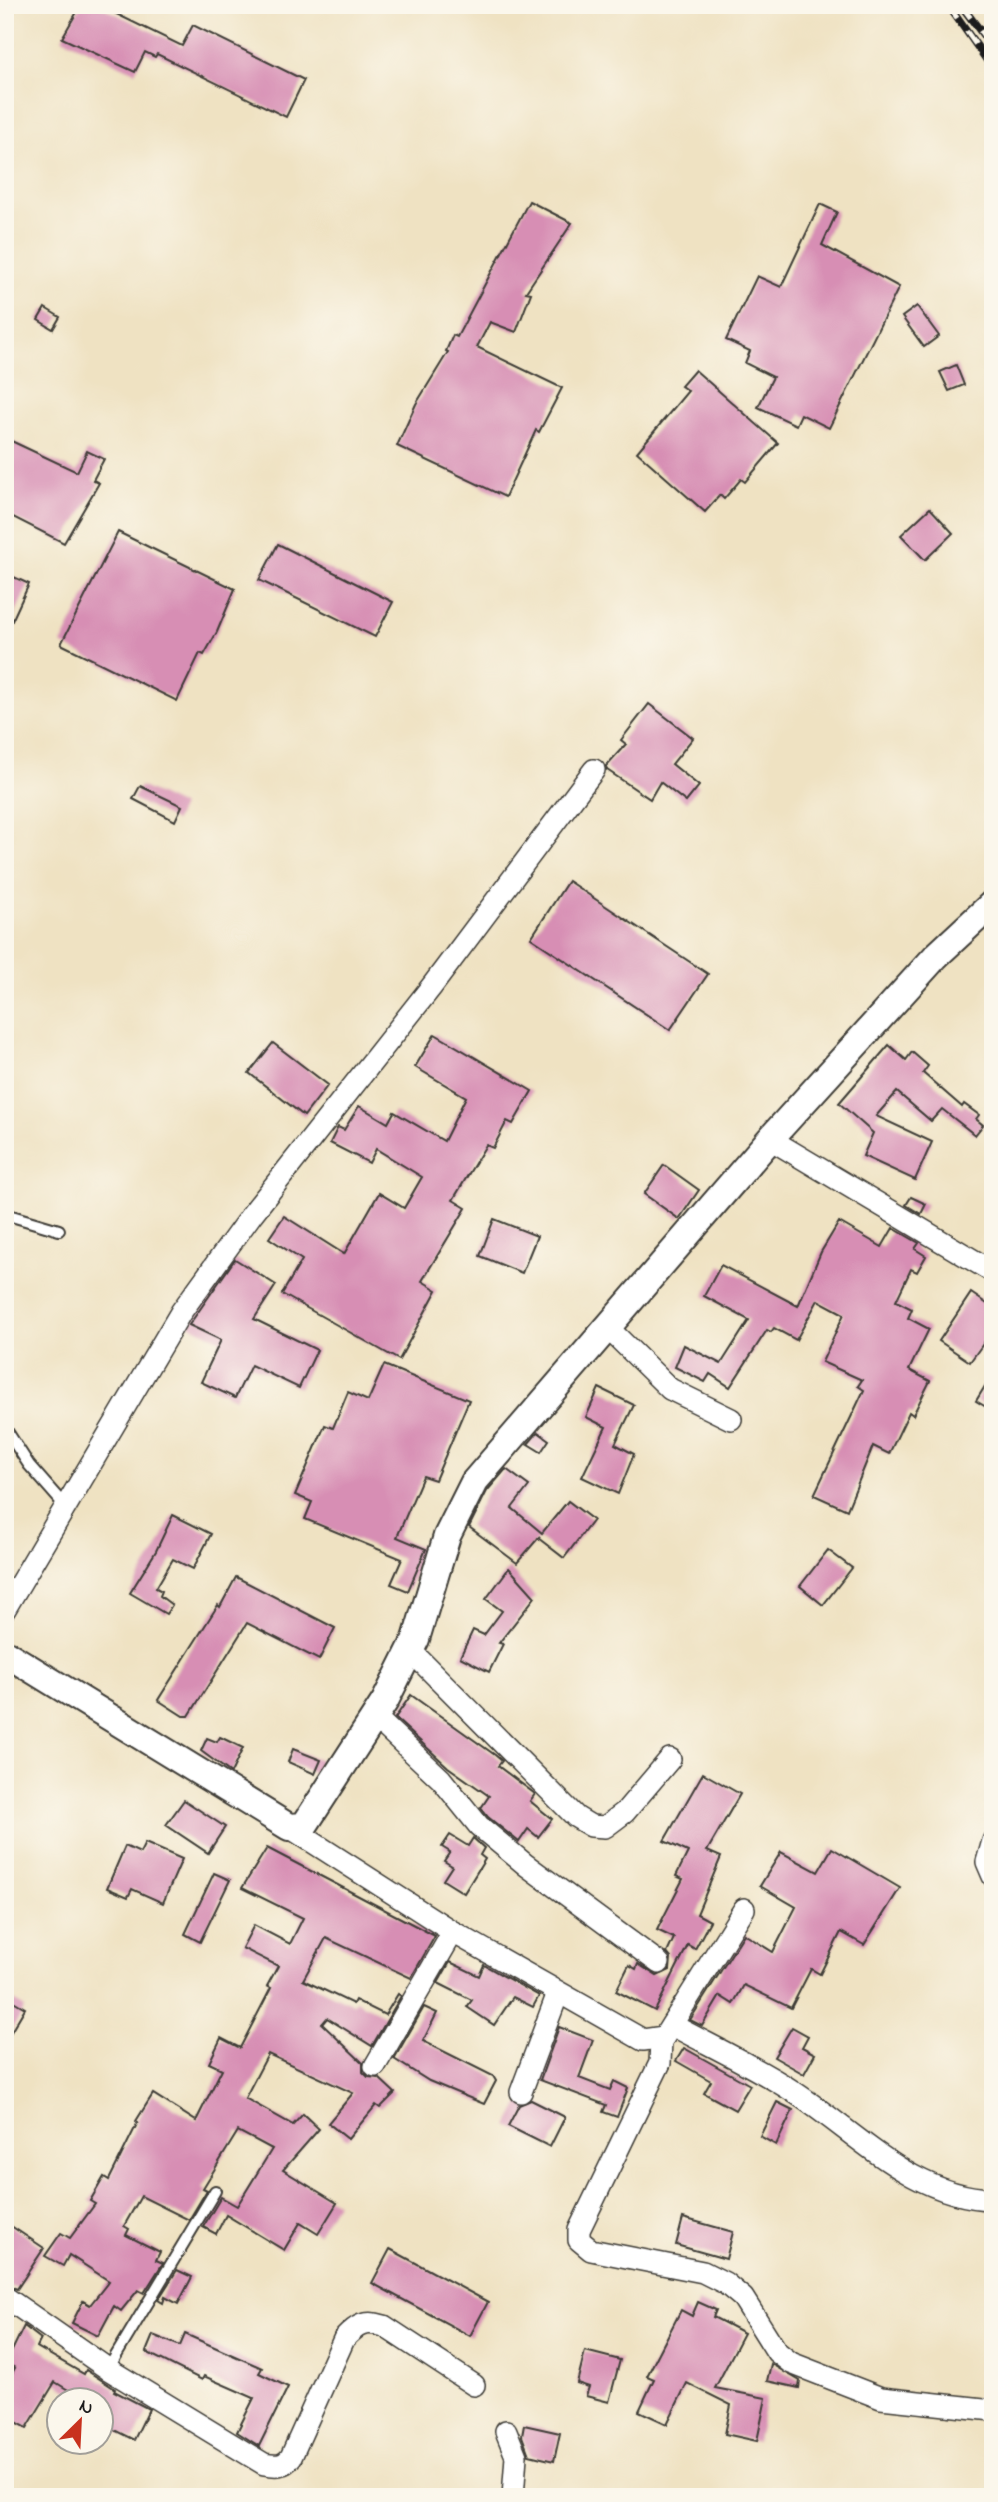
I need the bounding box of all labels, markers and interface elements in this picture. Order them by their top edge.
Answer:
north arrow [46,2386,116,2456]
text: N [75,2393,97,2423]

